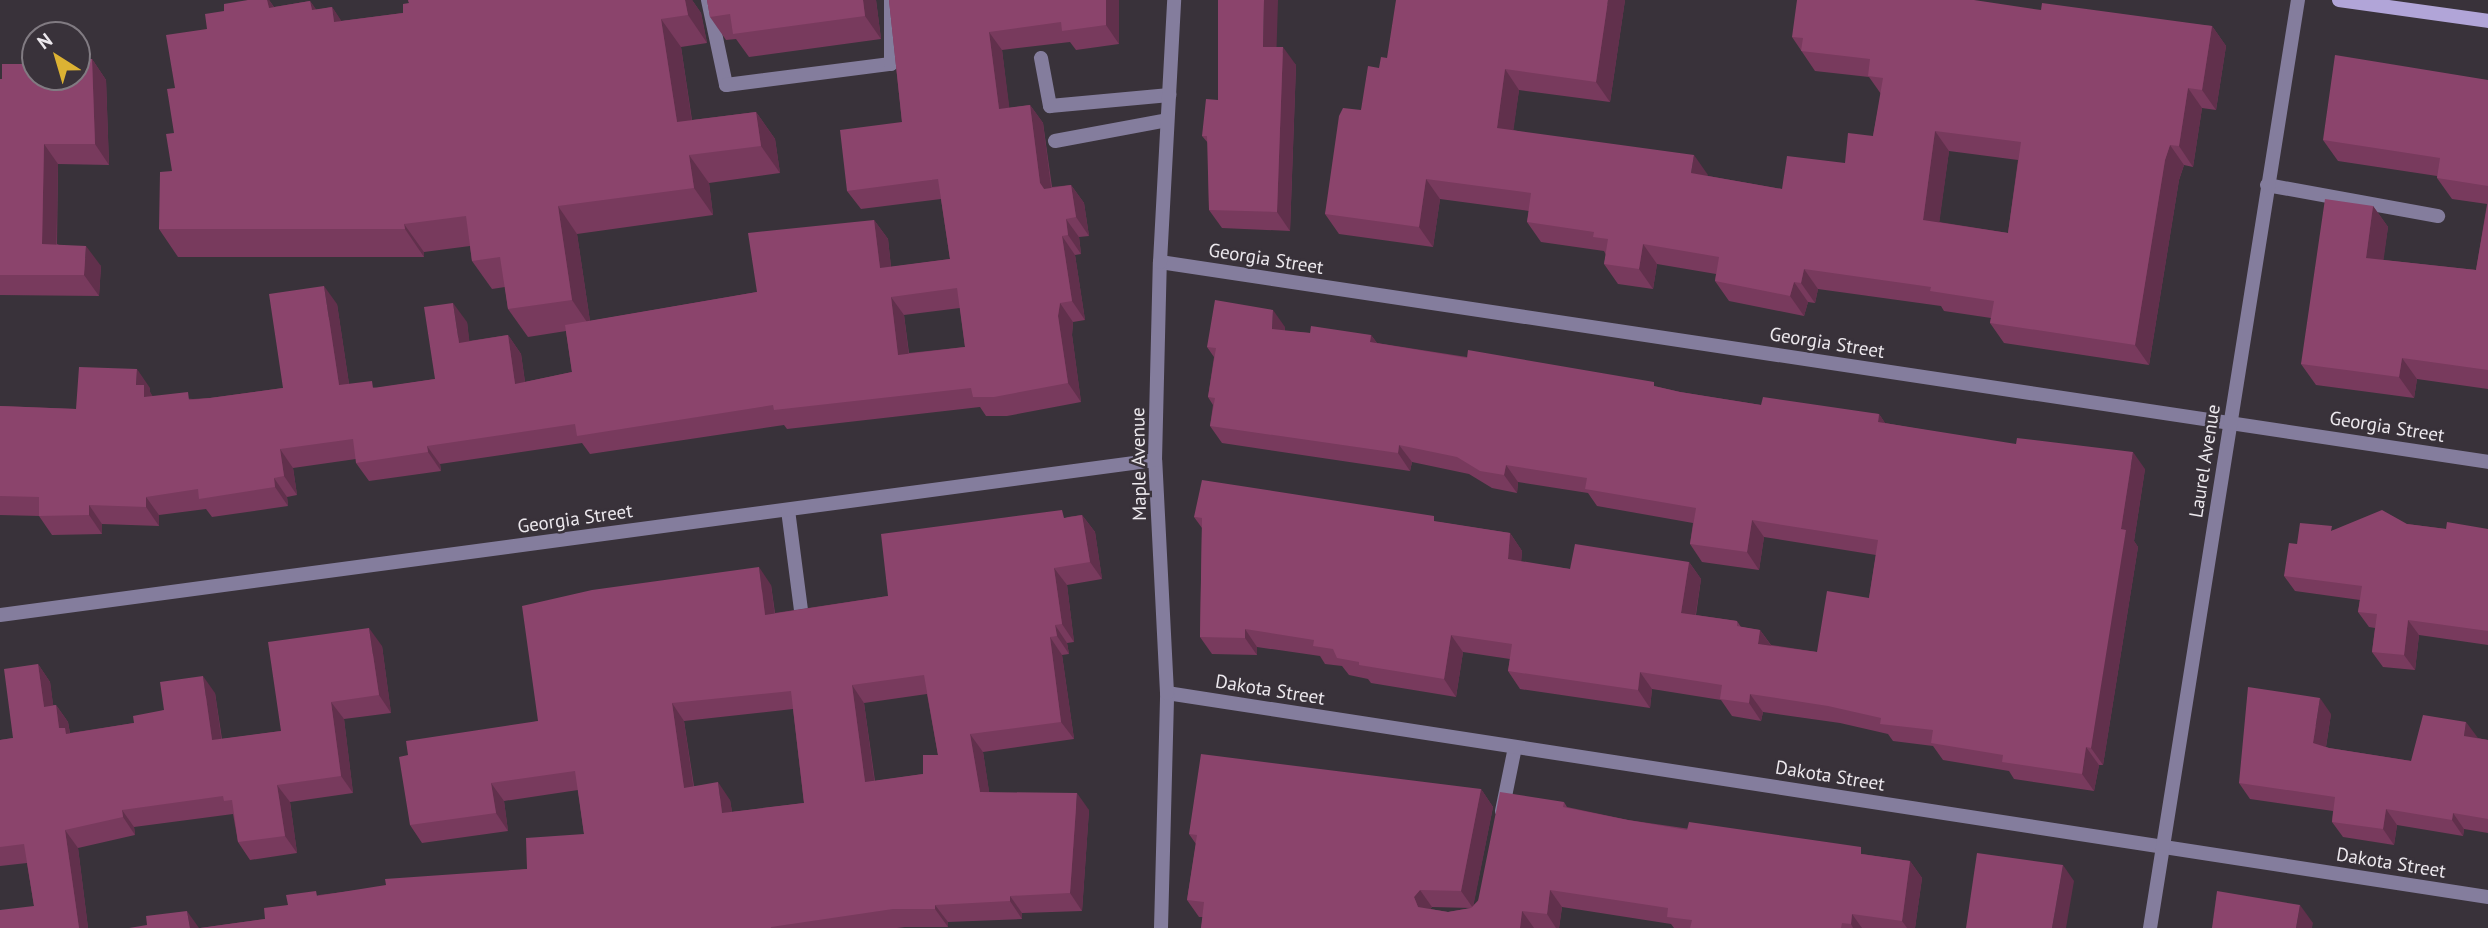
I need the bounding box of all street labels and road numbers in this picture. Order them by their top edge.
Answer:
street label: Georgia Street [1207,239,1325,279]
street label: Georgia Street [1768,323,1886,363]
street label: Laurel Avenue [2185,402,2225,520]
street label: Maple Avenue [1127,407,1151,521]
street label: Georgia Street [2328,407,2446,447]
street label: Georgia Street [516,500,634,538]
street label: Dakota Street [1214,670,1326,710]
street label: Dakota Street [1774,756,1886,796]
street label: Dakota Street [2335,843,2447,883]

